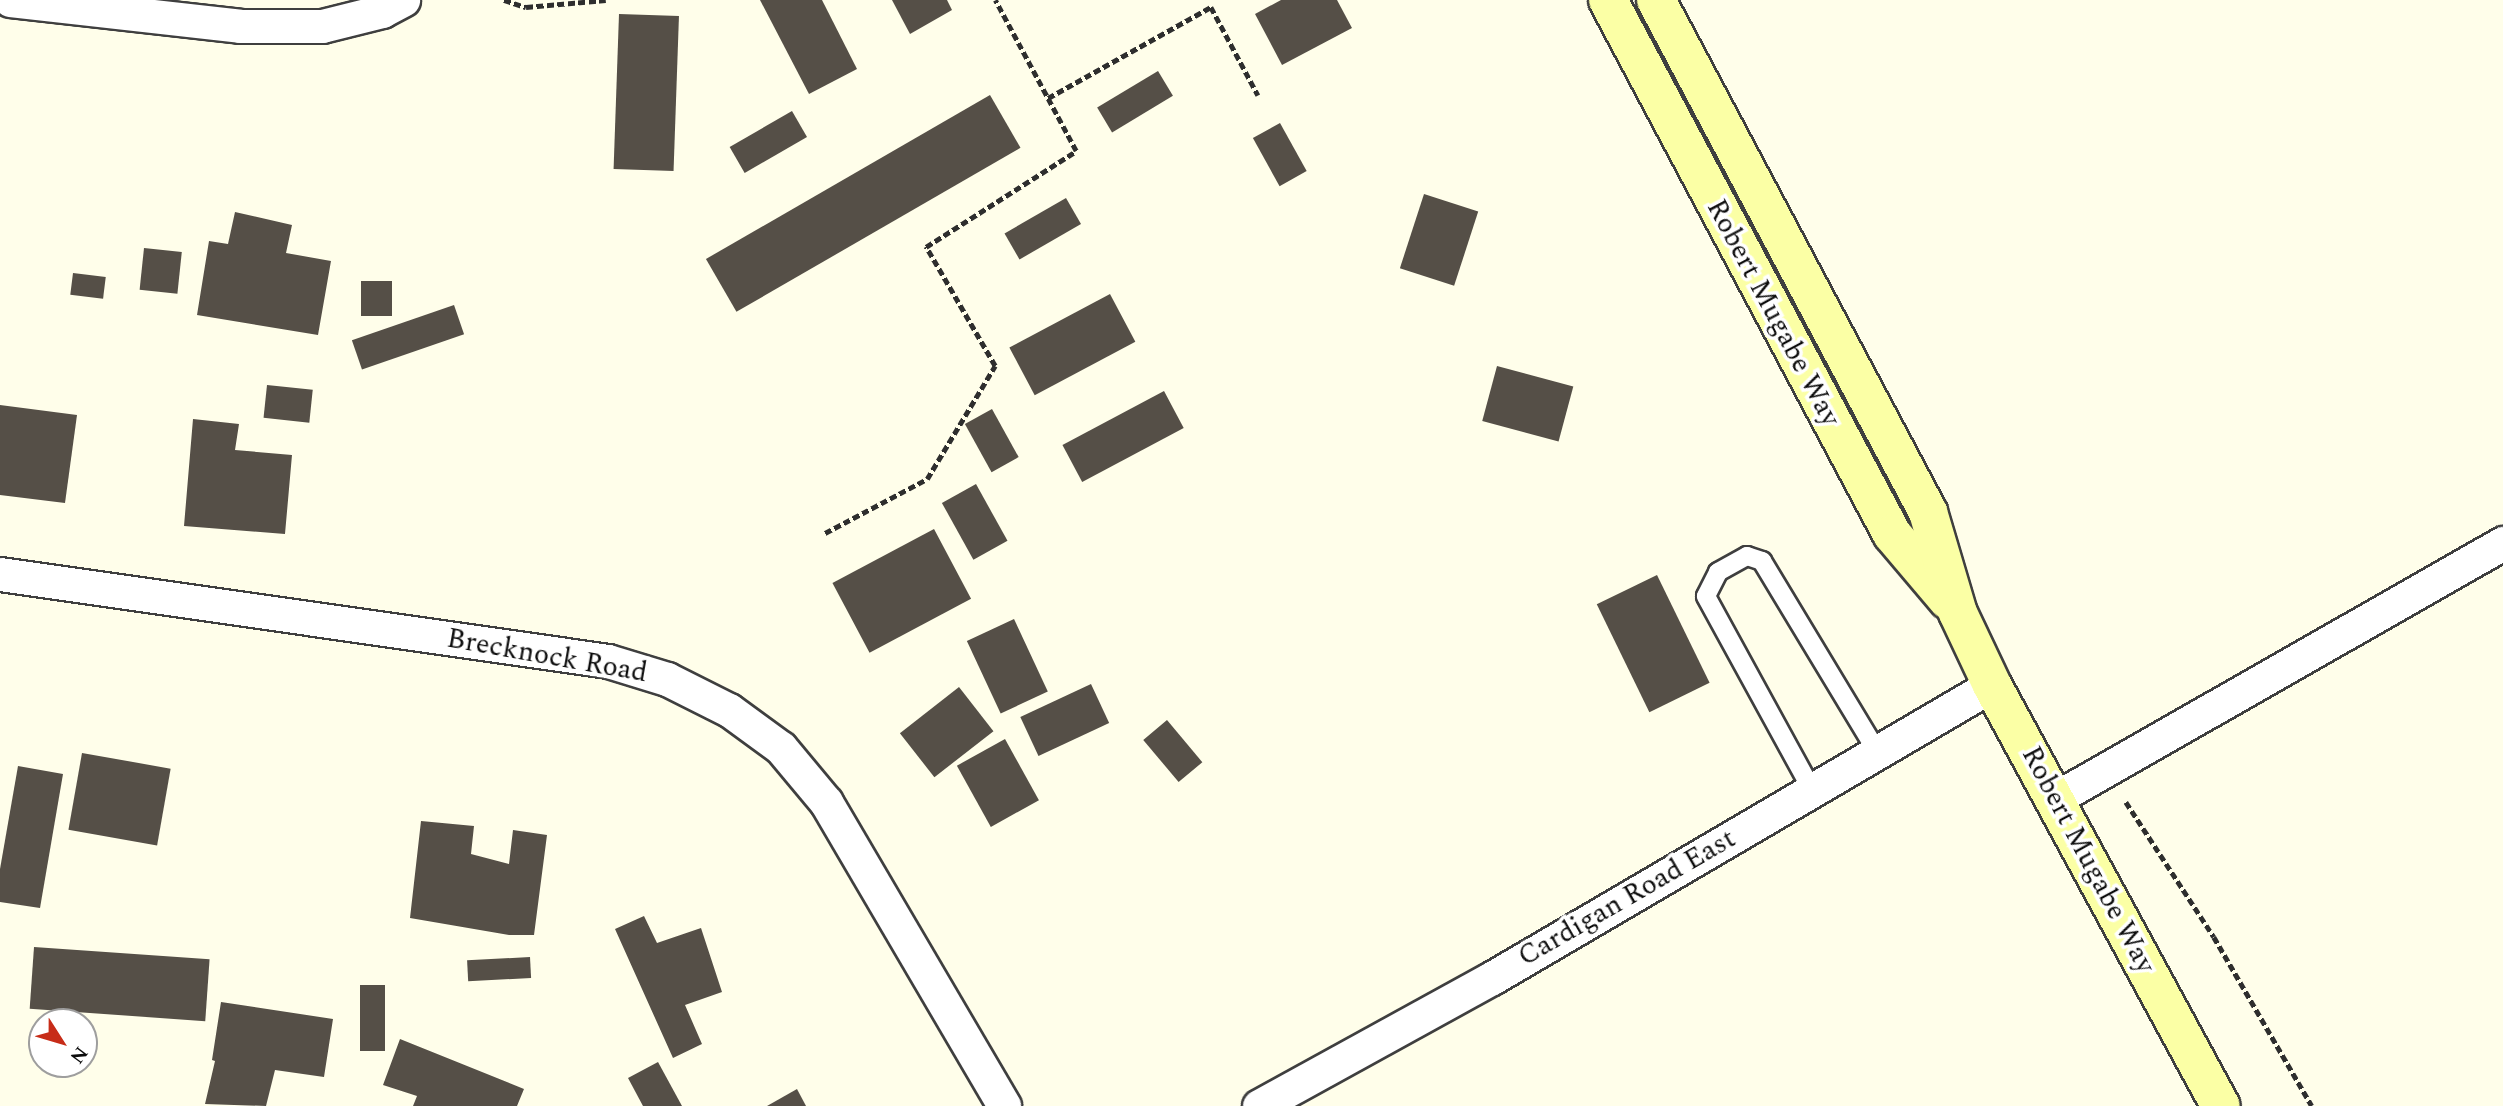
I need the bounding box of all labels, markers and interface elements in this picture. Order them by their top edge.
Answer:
street label: Robert Mugabe Way [1699,194,1847,432]
street label: Brecknock Road [444,622,650,690]
street label: Robert Mugabe Way [2014,741,2162,979]
street label: Cardigan Road East [1512,822,1742,974]
north arrow [28,1008,98,1078]
text: N [62,1040,95,1070]

